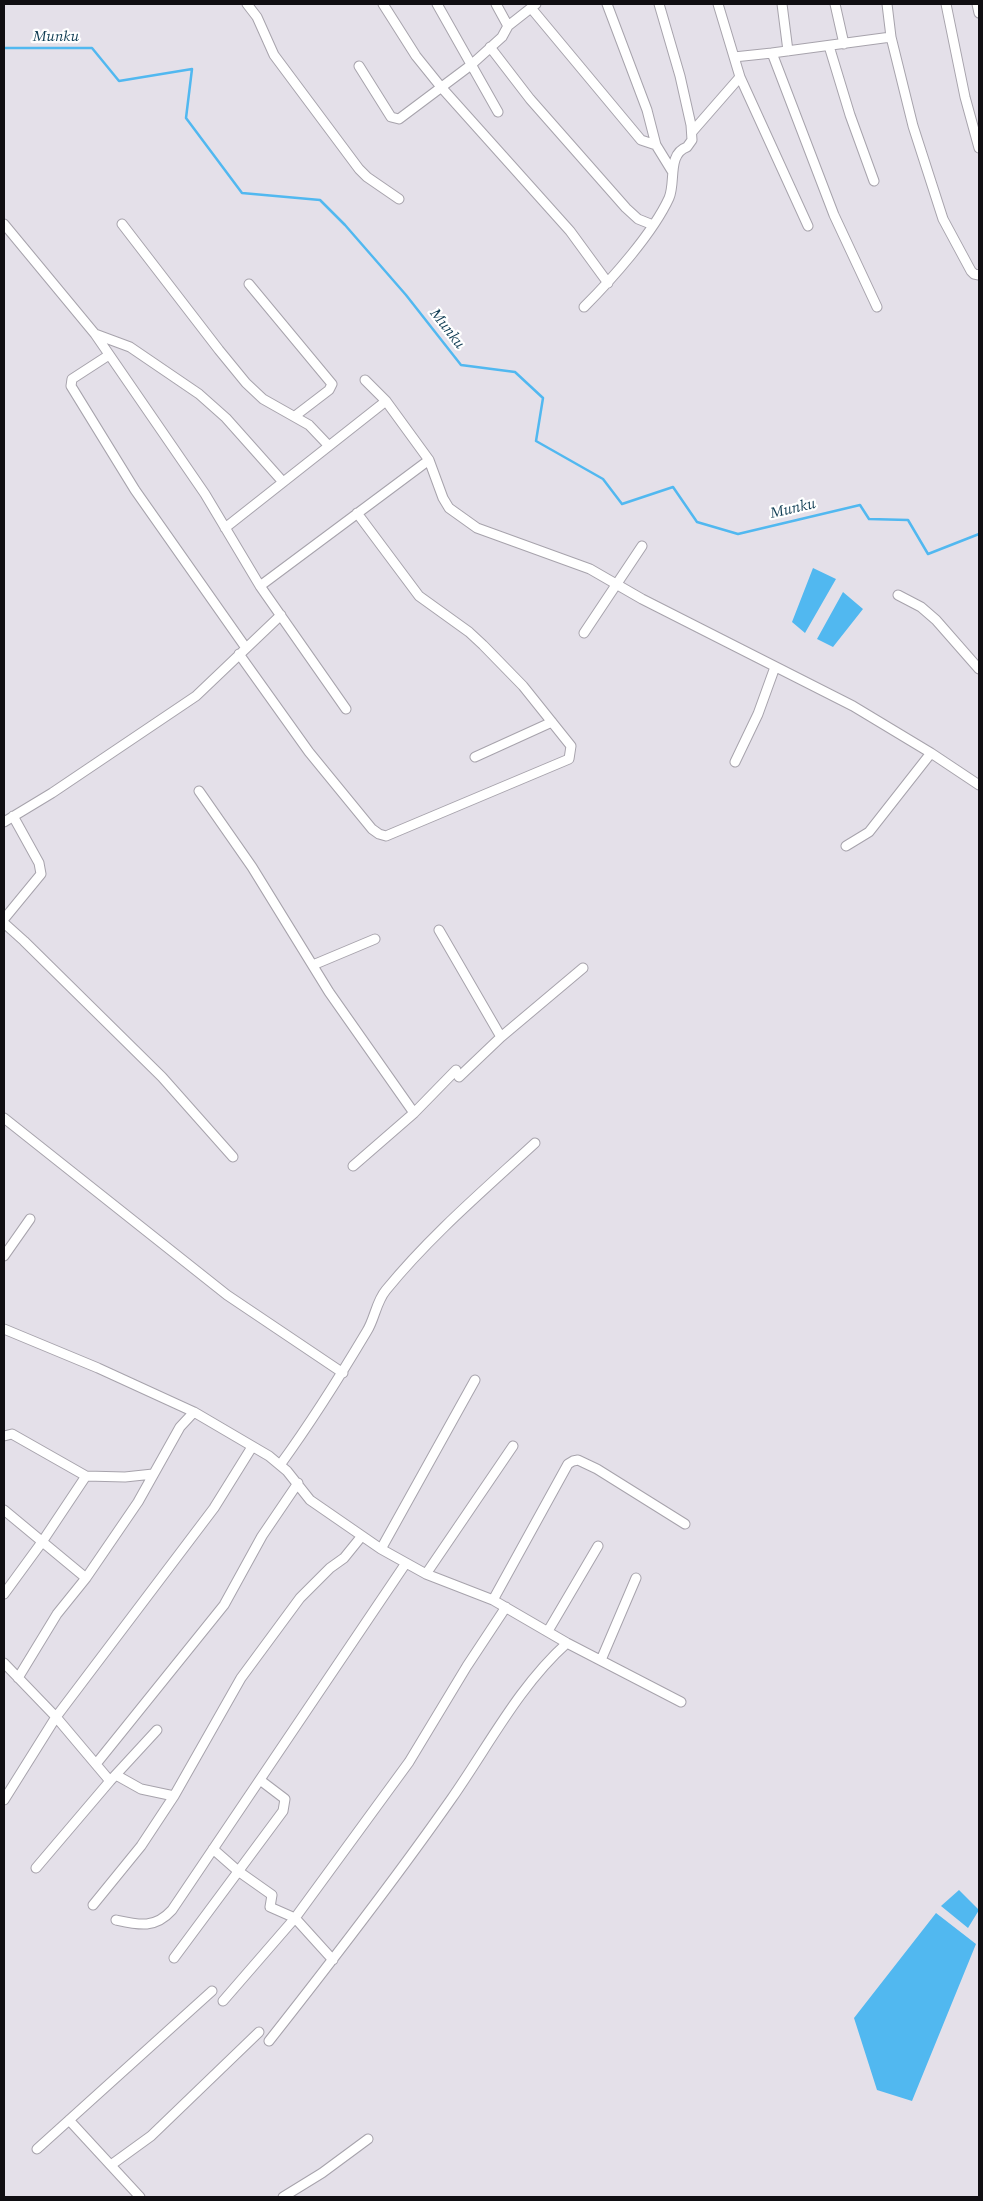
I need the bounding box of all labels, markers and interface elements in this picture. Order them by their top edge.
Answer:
water label: Munku [33,28,79,46]
water label: Munku [426,305,468,353]
water label: Munku [769,495,817,523]

